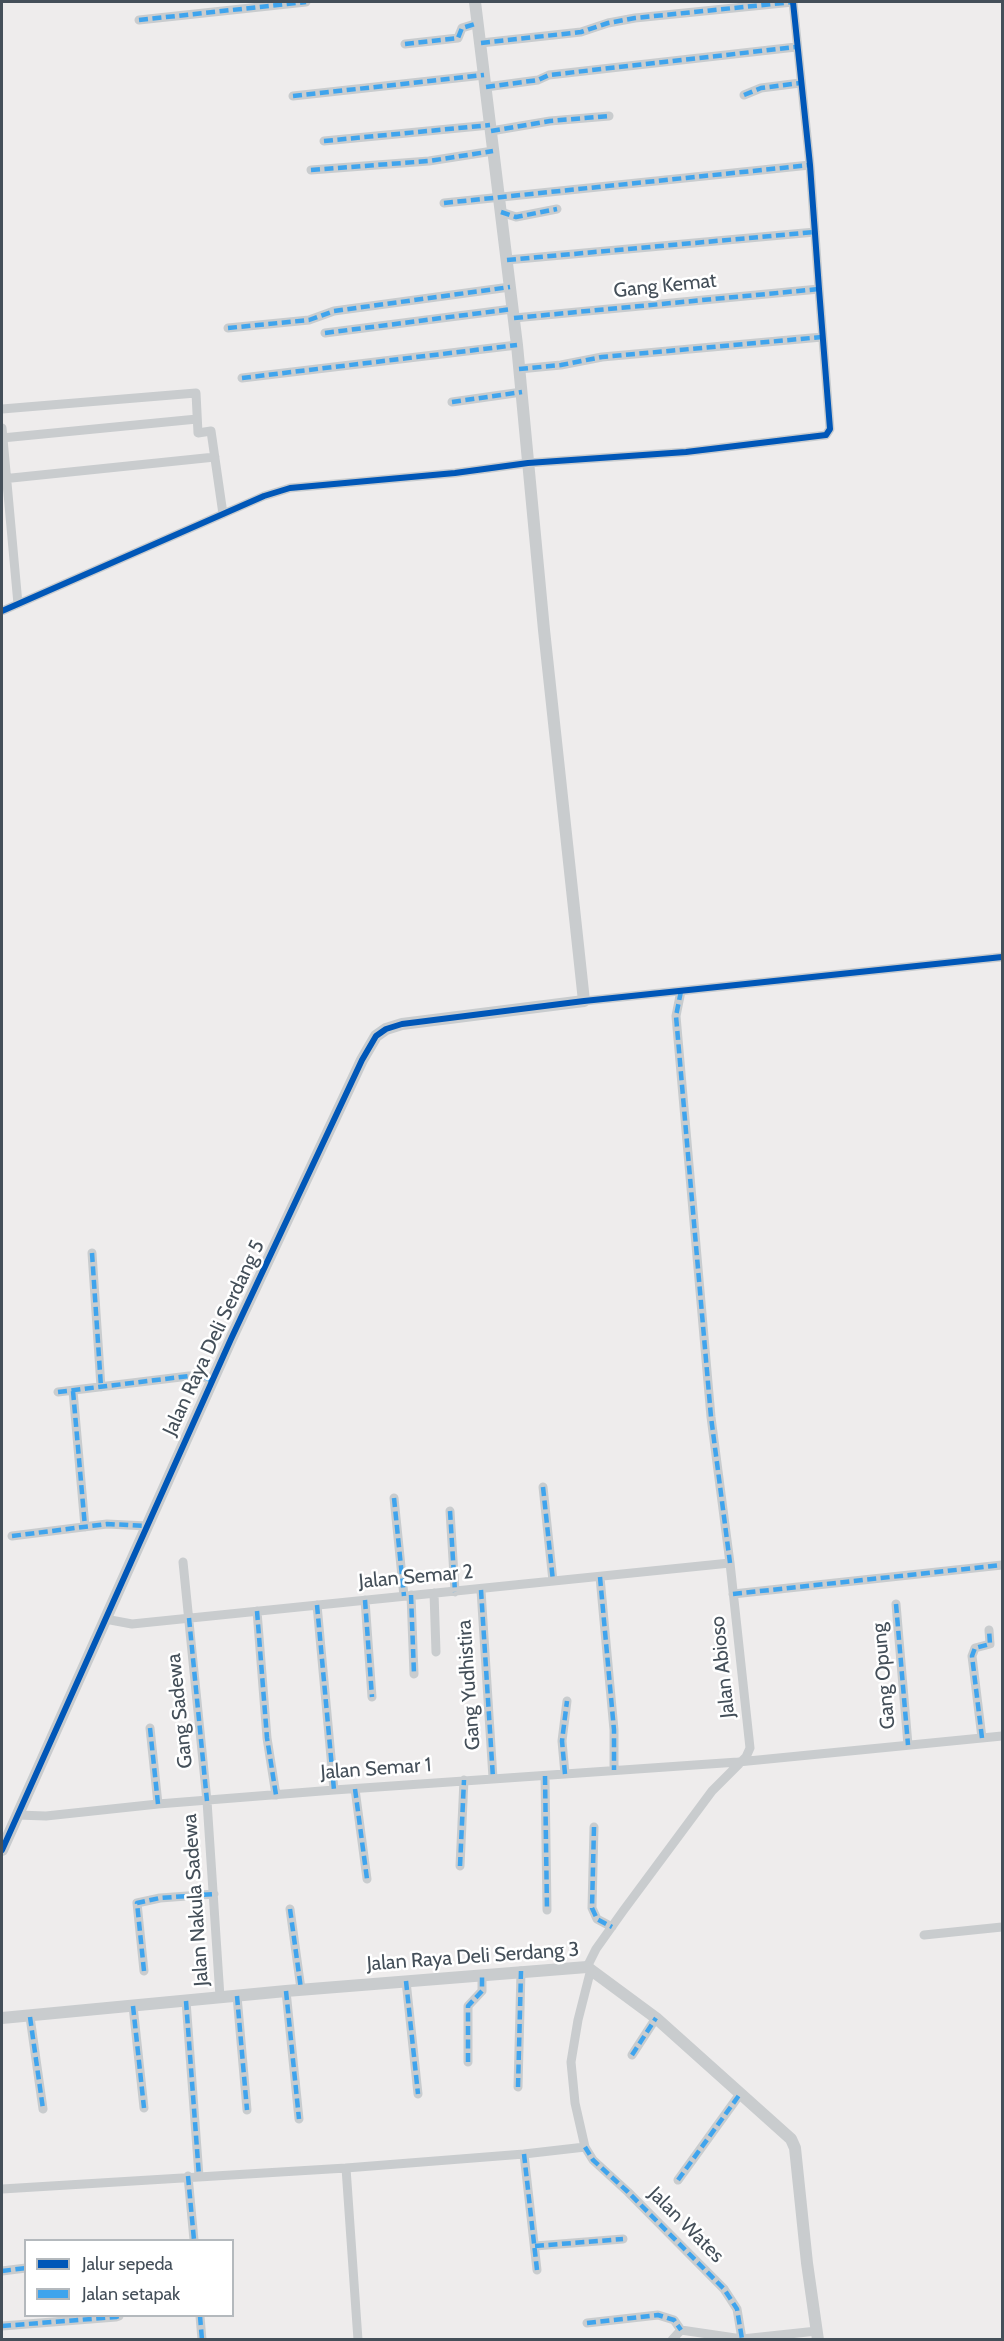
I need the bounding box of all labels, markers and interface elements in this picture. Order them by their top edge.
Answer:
street label: Gang Kemat [612,269,718,303]
street label: Jalan Raya Deli Serdang 5 [158,1236,270,1440]
street label: Jalan Semar 2 [358,1560,474,1594]
street label: Jalan Abioso [706,1615,740,1719]
street label: Gang Yudhistira [452,1619,486,1751]
street label: Gang Opung [867,1622,901,1730]
street label: Gang Sadewa [162,1652,198,1770]
street label: Jalan Semar 1 [320,1753,432,1785]
street label: Jalan Nakula Sadewa [178,1813,214,1987]
street label: Jalan Raya Deli Serdang 3 [366,1938,580,1976]
street label: Jalan Wates [643,2182,729,2268]
legend [24,2239,234,2317]
text: Jalur sepeda [82,2253,173,2275]
text: Jalan setapak [82,2283,180,2305]

